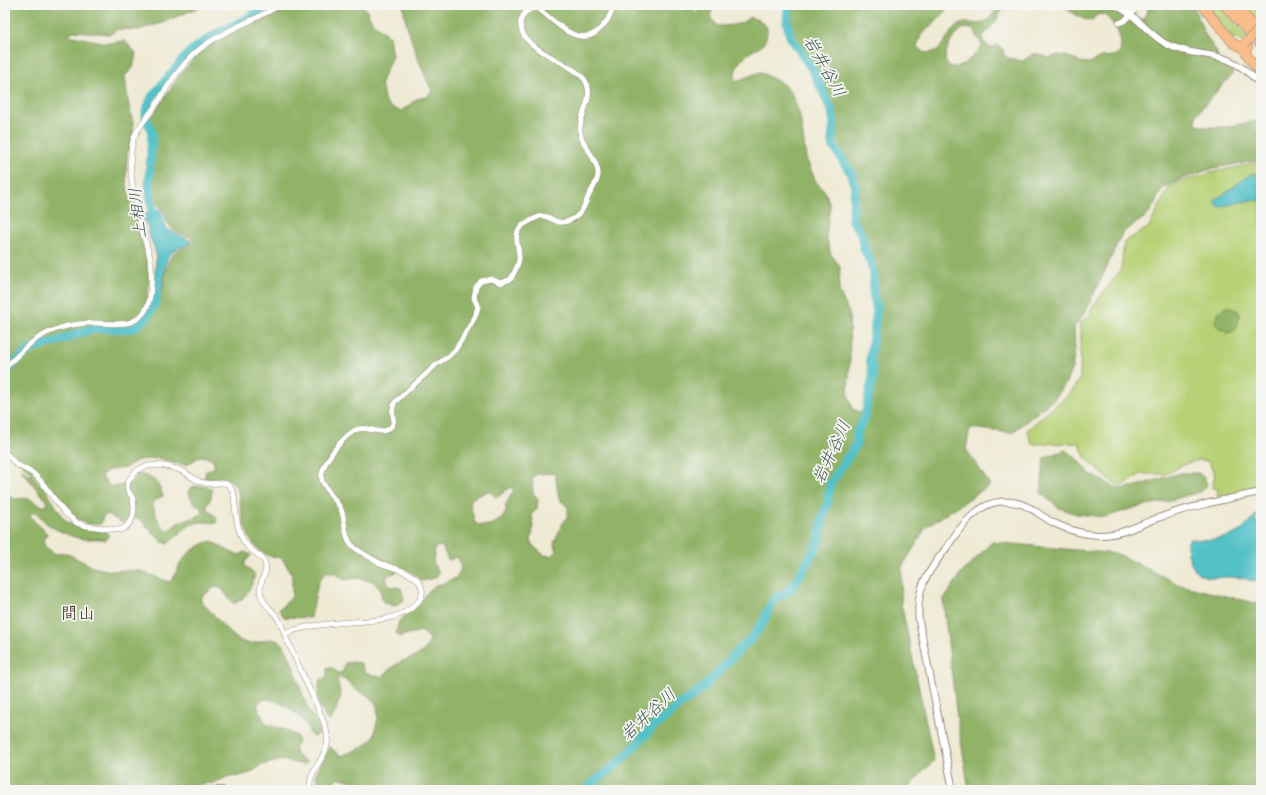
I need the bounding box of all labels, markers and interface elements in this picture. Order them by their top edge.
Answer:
water label: 岩井谷川 [796,31,851,103]
water label: 上相川 [123,186,154,240]
water label: 岩井谷川 [807,417,858,489]
district label: 間山 [61,602,95,627]
water label: 岩井谷川 [616,683,682,747]

